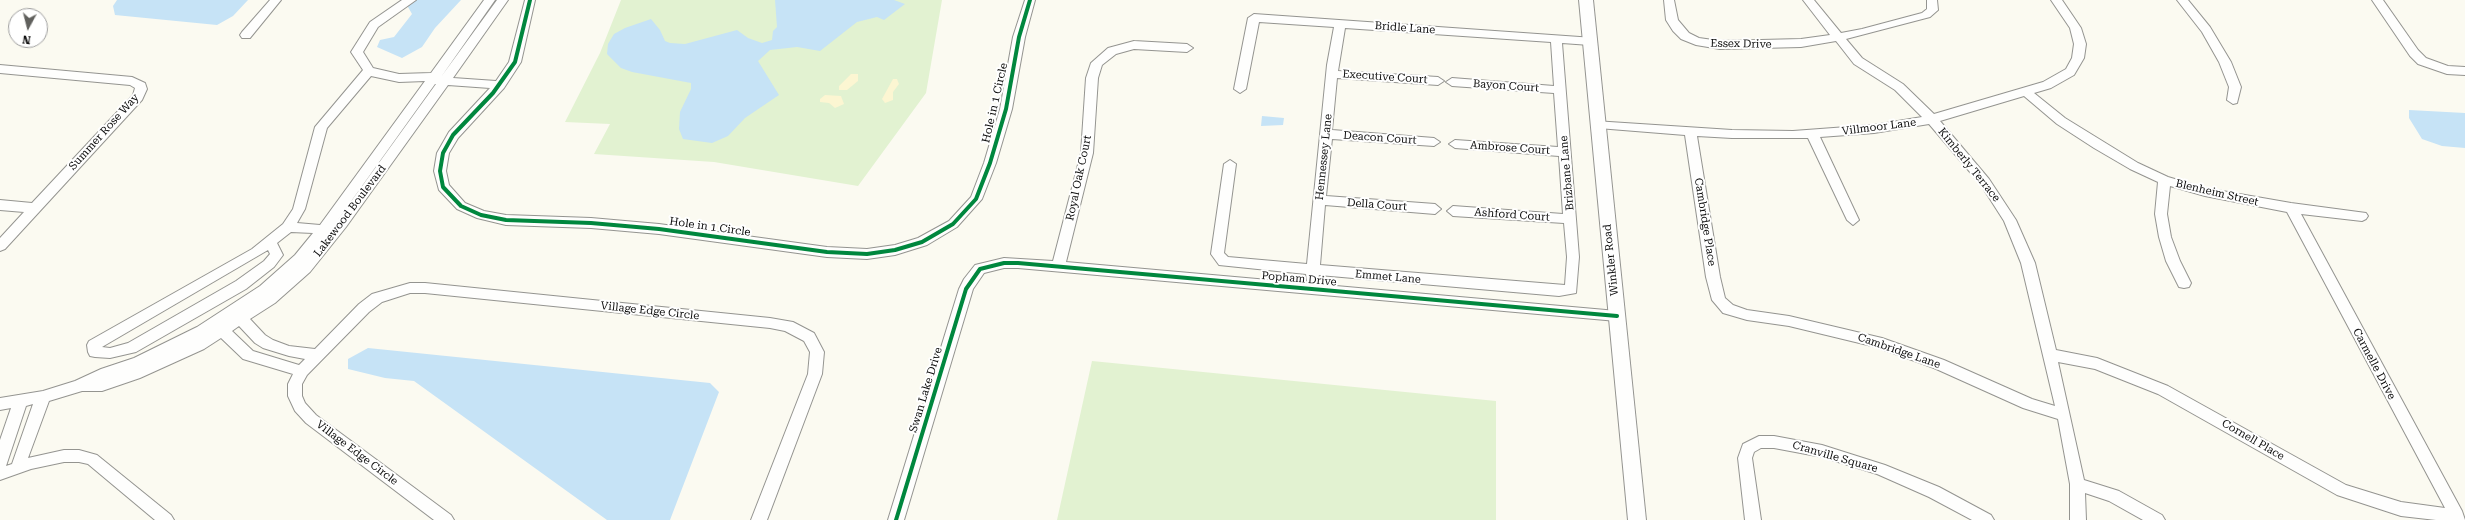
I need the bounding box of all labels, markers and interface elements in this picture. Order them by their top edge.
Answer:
north arrow [8,8,48,48]
street label: Bridle Lane [1374,19,1436,37]
text: N [22,32,32,46]
street label: Essex Drive [1710,37,1772,51]
street label: Hole in 1 Circle [979,62,1011,144]
street label: Executive Court [1342,67,1428,87]
street label: Bayon Court [1472,77,1540,95]
street label: Summer Rose Way [66,91,142,173]
street label: Hennessey Lane [1313,113,1335,201]
street label: Villmoor Lane [1841,116,1917,138]
street label: Kimberly Terrace [1935,125,2003,205]
street label: Deacon Court [1343,129,1417,147]
street label: Royal Oak Court [1063,134,1095,222]
street label: Brizbane Lane [1557,135,1577,211]
street label: Ambrose Court [1470,139,1550,157]
street label: Lakewood Boulevard [311,162,389,260]
street label: Cambridge Place [1692,177,1718,267]
street label: Blenheim Street [2174,177,2260,209]
street label: Della Court [1346,196,1408,214]
street label: Ashford Court [1474,206,1550,224]
street label: Hole in 1 Circle [669,215,751,239]
street label: Winkler Road [1601,223,1621,297]
street label: Emmet Lane [1355,268,1421,286]
street label: Popham Drive [1261,269,1337,289]
street label: Village Edge Circle [600,299,700,323]
street label: Carmelle Drive [2350,326,2398,402]
street label: Cambridge Lane [1856,331,1942,371]
street label: Swan Lake Drive [907,346,945,434]
street label: Cornell Place [2219,417,2287,463]
street label: Village Edge Circle [313,418,401,488]
street label: Cranville Square [1791,439,1879,475]

